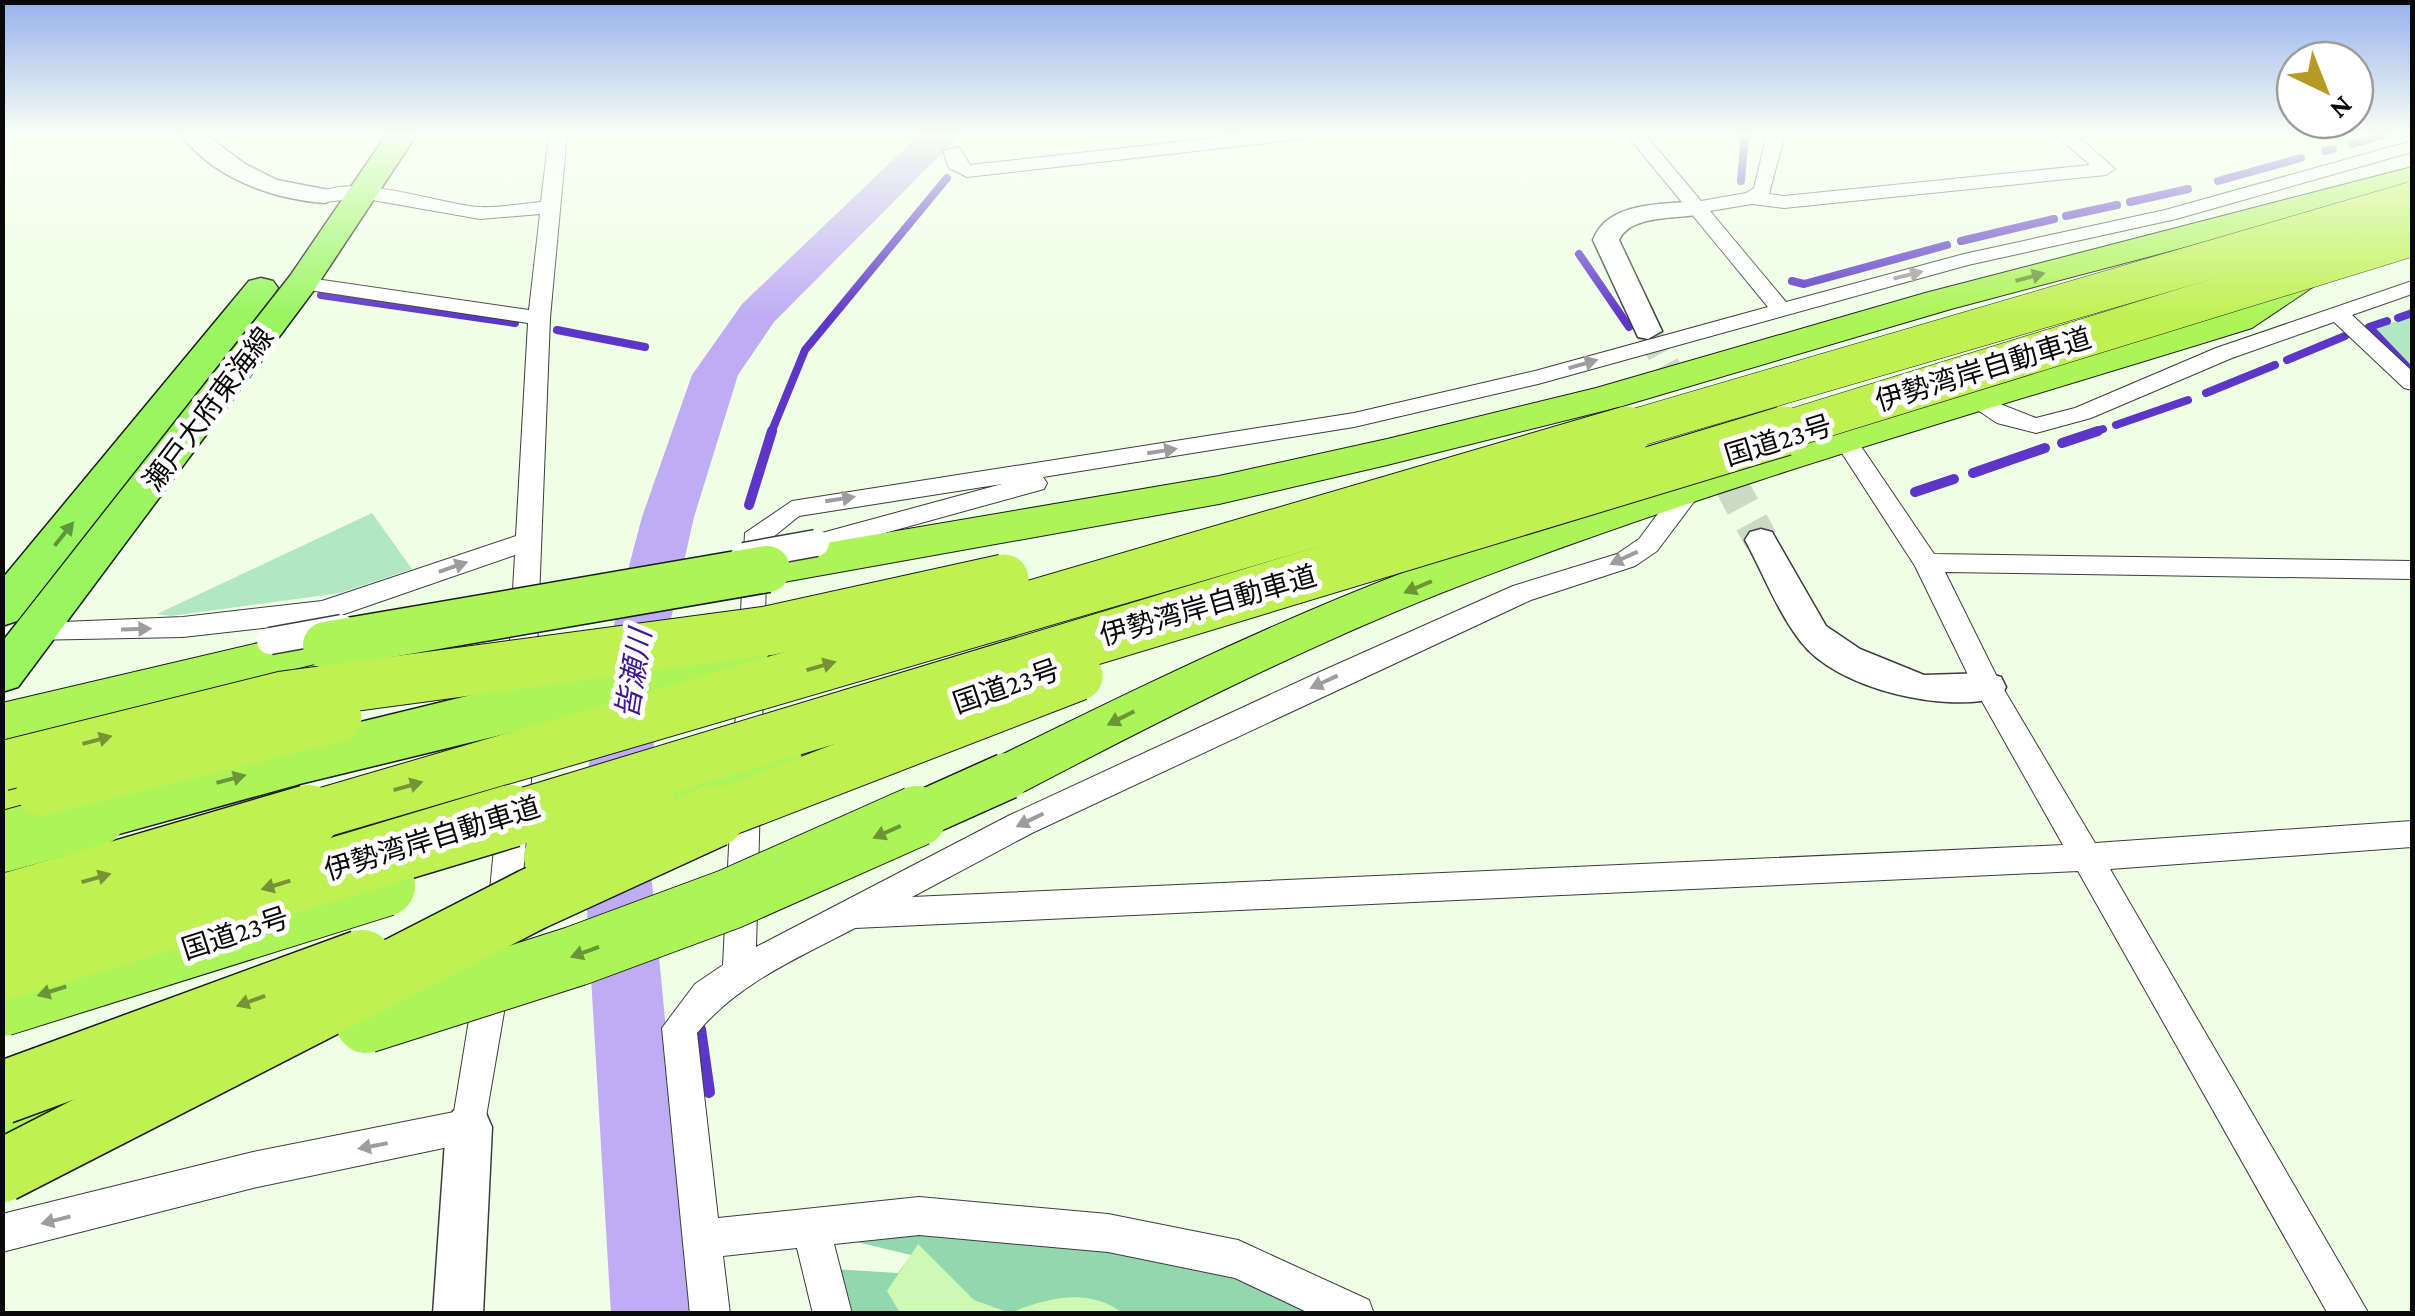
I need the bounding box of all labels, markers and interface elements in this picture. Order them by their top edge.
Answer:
north arrow [2275,40,2375,140]
text: N [2324,90,2359,126]
one-way arrow [1893,266,1924,282]
one-way arrow [2015,268,2046,284]
street label: 瀬戸大府東海線 [137,322,280,497]
street label: 伊勢湾岸自動車道 [1872,322,2095,417]
one-way arrow [1568,356,1599,372]
street label: 国道23号 [1721,409,1836,471]
one-way arrow [1147,443,1178,458]
one-way arrow [825,491,857,506]
one-way arrow [53,521,74,547]
one-way arrow [1609,550,1638,567]
one-way arrow [439,559,469,574]
street label: 伊勢湾岸自動車道 [1096,560,1320,651]
one-way arrow [1403,579,1433,595]
one-way arrow [121,621,153,637]
water label: 皆瀬川 [610,624,657,721]
street label: 国道23号 [949,654,1064,719]
one-way arrow [806,658,836,673]
one-way arrow [1310,674,1339,691]
one-way arrow [1106,709,1135,726]
one-way arrow [81,732,112,747]
one-way arrow [216,771,247,787]
one-way arrow [393,778,424,794]
street label: 伊勢湾岸自動車道 [321,791,544,886]
one-way arrow [1015,811,1044,828]
one-way arrow [872,824,901,841]
one-way arrow [81,870,112,885]
one-way arrow [261,879,291,894]
street label: 国道23号 [178,902,293,965]
one-way arrow [570,945,600,960]
one-way arrow [36,984,66,999]
one-way arrow [236,994,266,1009]
one-way arrow [357,1139,388,1155]
one-way arrow [40,1212,71,1228]

